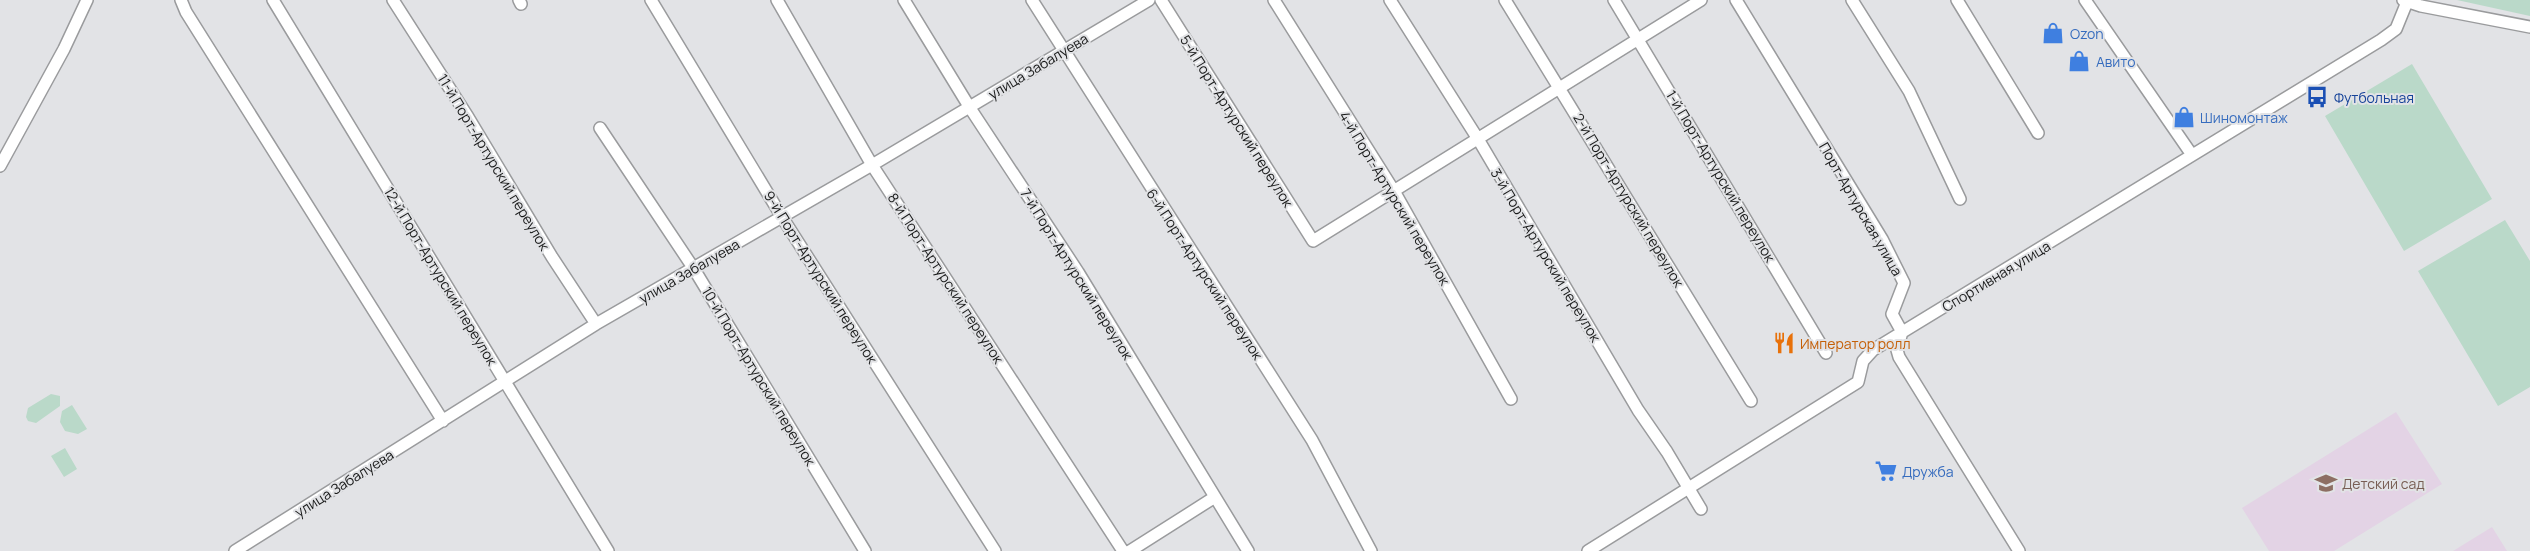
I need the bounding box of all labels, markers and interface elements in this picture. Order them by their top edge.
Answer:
shop icon: Ozon [2040,20,2066,46]
place label: Ozon [2070,24,2104,43]
street label: улица Забалуева [985,29,1091,103]
street label: 5-й Порт-Артурский переулок [1176,31,1299,212]
shop icon: Авито [2066,48,2092,74]
place label: Авито [2096,52,2136,71]
street label: 11-й Порт-Артурский переулок [434,70,555,255]
bus stop icon: Футбольная [2304,84,2330,110]
street label: 1-й Порт-Артурский переулок [1662,87,1780,266]
place label: Футбольная [2334,88,2414,107]
shop icon: Шиномонтаж [2171,104,2197,130]
street label: 4-й Порт-Артурский переулок [1335,107,1455,289]
place label: Шиномонтаж [2200,108,2288,127]
street label: 2-й Порт-Артурский переулок [1569,110,1689,291]
street label: Порт-Артурская улица [1815,139,1907,279]
street label: 3-й Порт-Артурский переулок [1486,165,1606,346]
street label: 12-й Порт-Артурский переулок [380,183,503,370]
street label: 7-й Порт-Артурский переулок [1016,185,1138,364]
street label: 6-й Порт-Артурский переулок [1142,185,1268,364]
street label: 9-й Порт-Артурский переулок [760,187,883,368]
street label: 8-й Порт-Артурский переулок [884,189,1009,368]
street label: улица Забалуева [635,234,743,308]
street label: Спортивная улица [1938,236,2054,316]
street label: 10-й Порт-Артурский переулок [698,283,821,470]
restaurant icon: Император ролл [1771,330,1797,356]
place label: Император ролл [1800,334,1910,353]
street label: улица Забалуева [291,445,397,521]
supermarket icon: Дружба [1873,458,1899,484]
place label: Дружба [1902,462,1953,481]
school or university icon: Детский сад [2313,470,2339,496]
place label: Детский сад [2342,474,2425,493]

